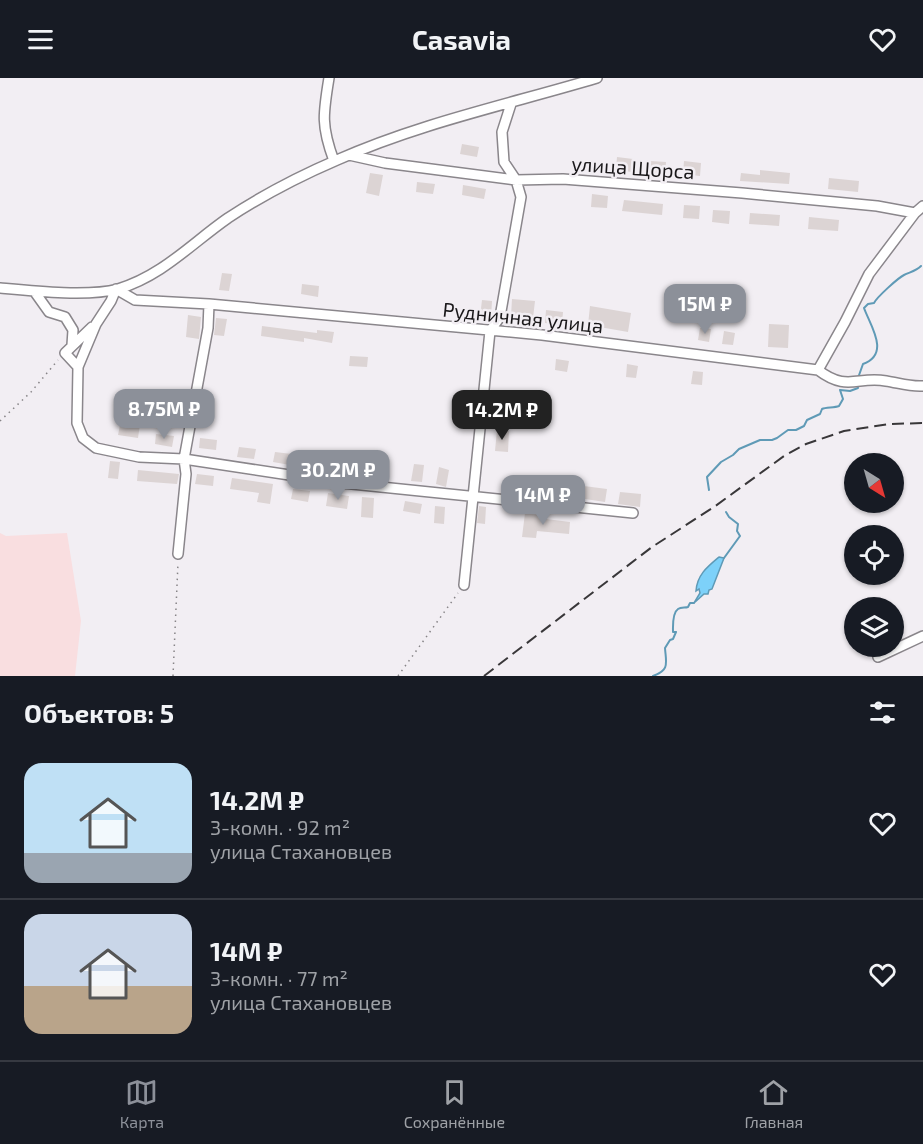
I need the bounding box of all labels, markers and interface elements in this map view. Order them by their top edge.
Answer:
icon: menu [24,23,57,56]
text: Casavia [412,23,511,55]
icon: heart [866,23,899,56]
street label: улица Щорса [571,151,695,184]
pin: 15M ₽ [663,284,747,335]
text: 15M ₽ [678,291,732,315]
street label: Рудничная улица [441,297,604,338]
pin: 8.75M ₽ [109,389,219,440]
pin: 14.2M ₽ [447,390,557,441]
text: 8.75M ₽ [128,396,200,420]
text: 14.2M ₽ [466,397,538,421]
pin: 30.2M ₽ [283,450,393,501]
north arrow [844,453,904,513]
map controls [844,453,904,657]
text: 30.2M ₽ [301,457,375,481]
pin: 14M ₽ [501,475,585,526]
text: 14M ₽ [515,482,571,506]
button: locate [844,525,904,585]
button: layers [844,597,904,657]
icon: filters [866,696,899,729]
text: Объектов: 5 [24,697,174,728]
text: 14.2M ₽ [210,784,304,815]
icon: home [72,787,144,859]
icon: heart [866,807,899,840]
text: 3-комн. · 92 m² [210,815,350,839]
text: улица Стахановцев [210,839,392,863]
text: 14M ₽ [210,935,283,966]
icon: home [72,938,144,1010]
icon: heart [866,958,899,991]
text: 3-комн. · 77 m² [210,966,348,990]
text: улица Стахановцев [210,990,392,1014]
tab: Карта [120,1076,164,1131]
tab: Сохранённые [404,1076,505,1131]
tab: Главная [745,1076,803,1131]

